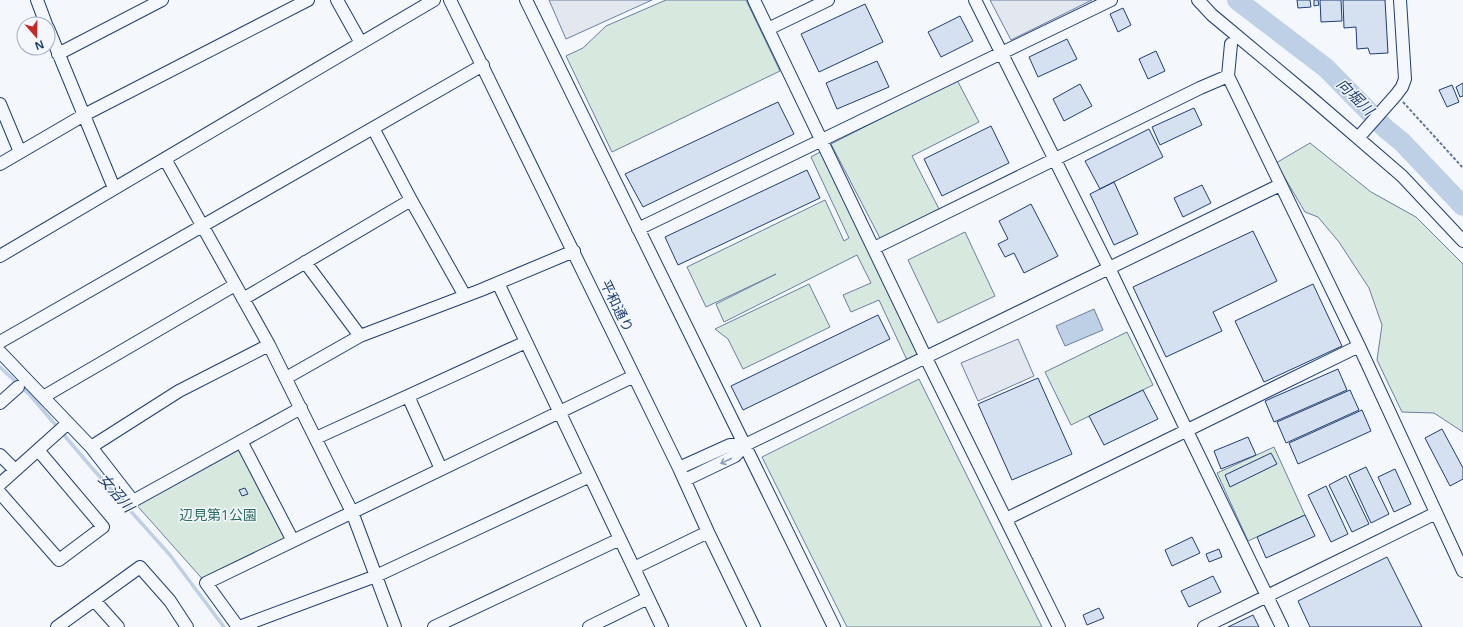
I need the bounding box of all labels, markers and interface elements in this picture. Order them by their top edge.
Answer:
north arrow [16,16,56,56]
text: N [33,37,46,54]
water label: 向堀川 [1333,73,1380,121]
street label: 平和通り [597,276,638,335]
one-way arrow [720,457,732,465]
water label: 女沼川 [94,469,140,517]
park label: 辺見第1公園 [179,505,257,524]

